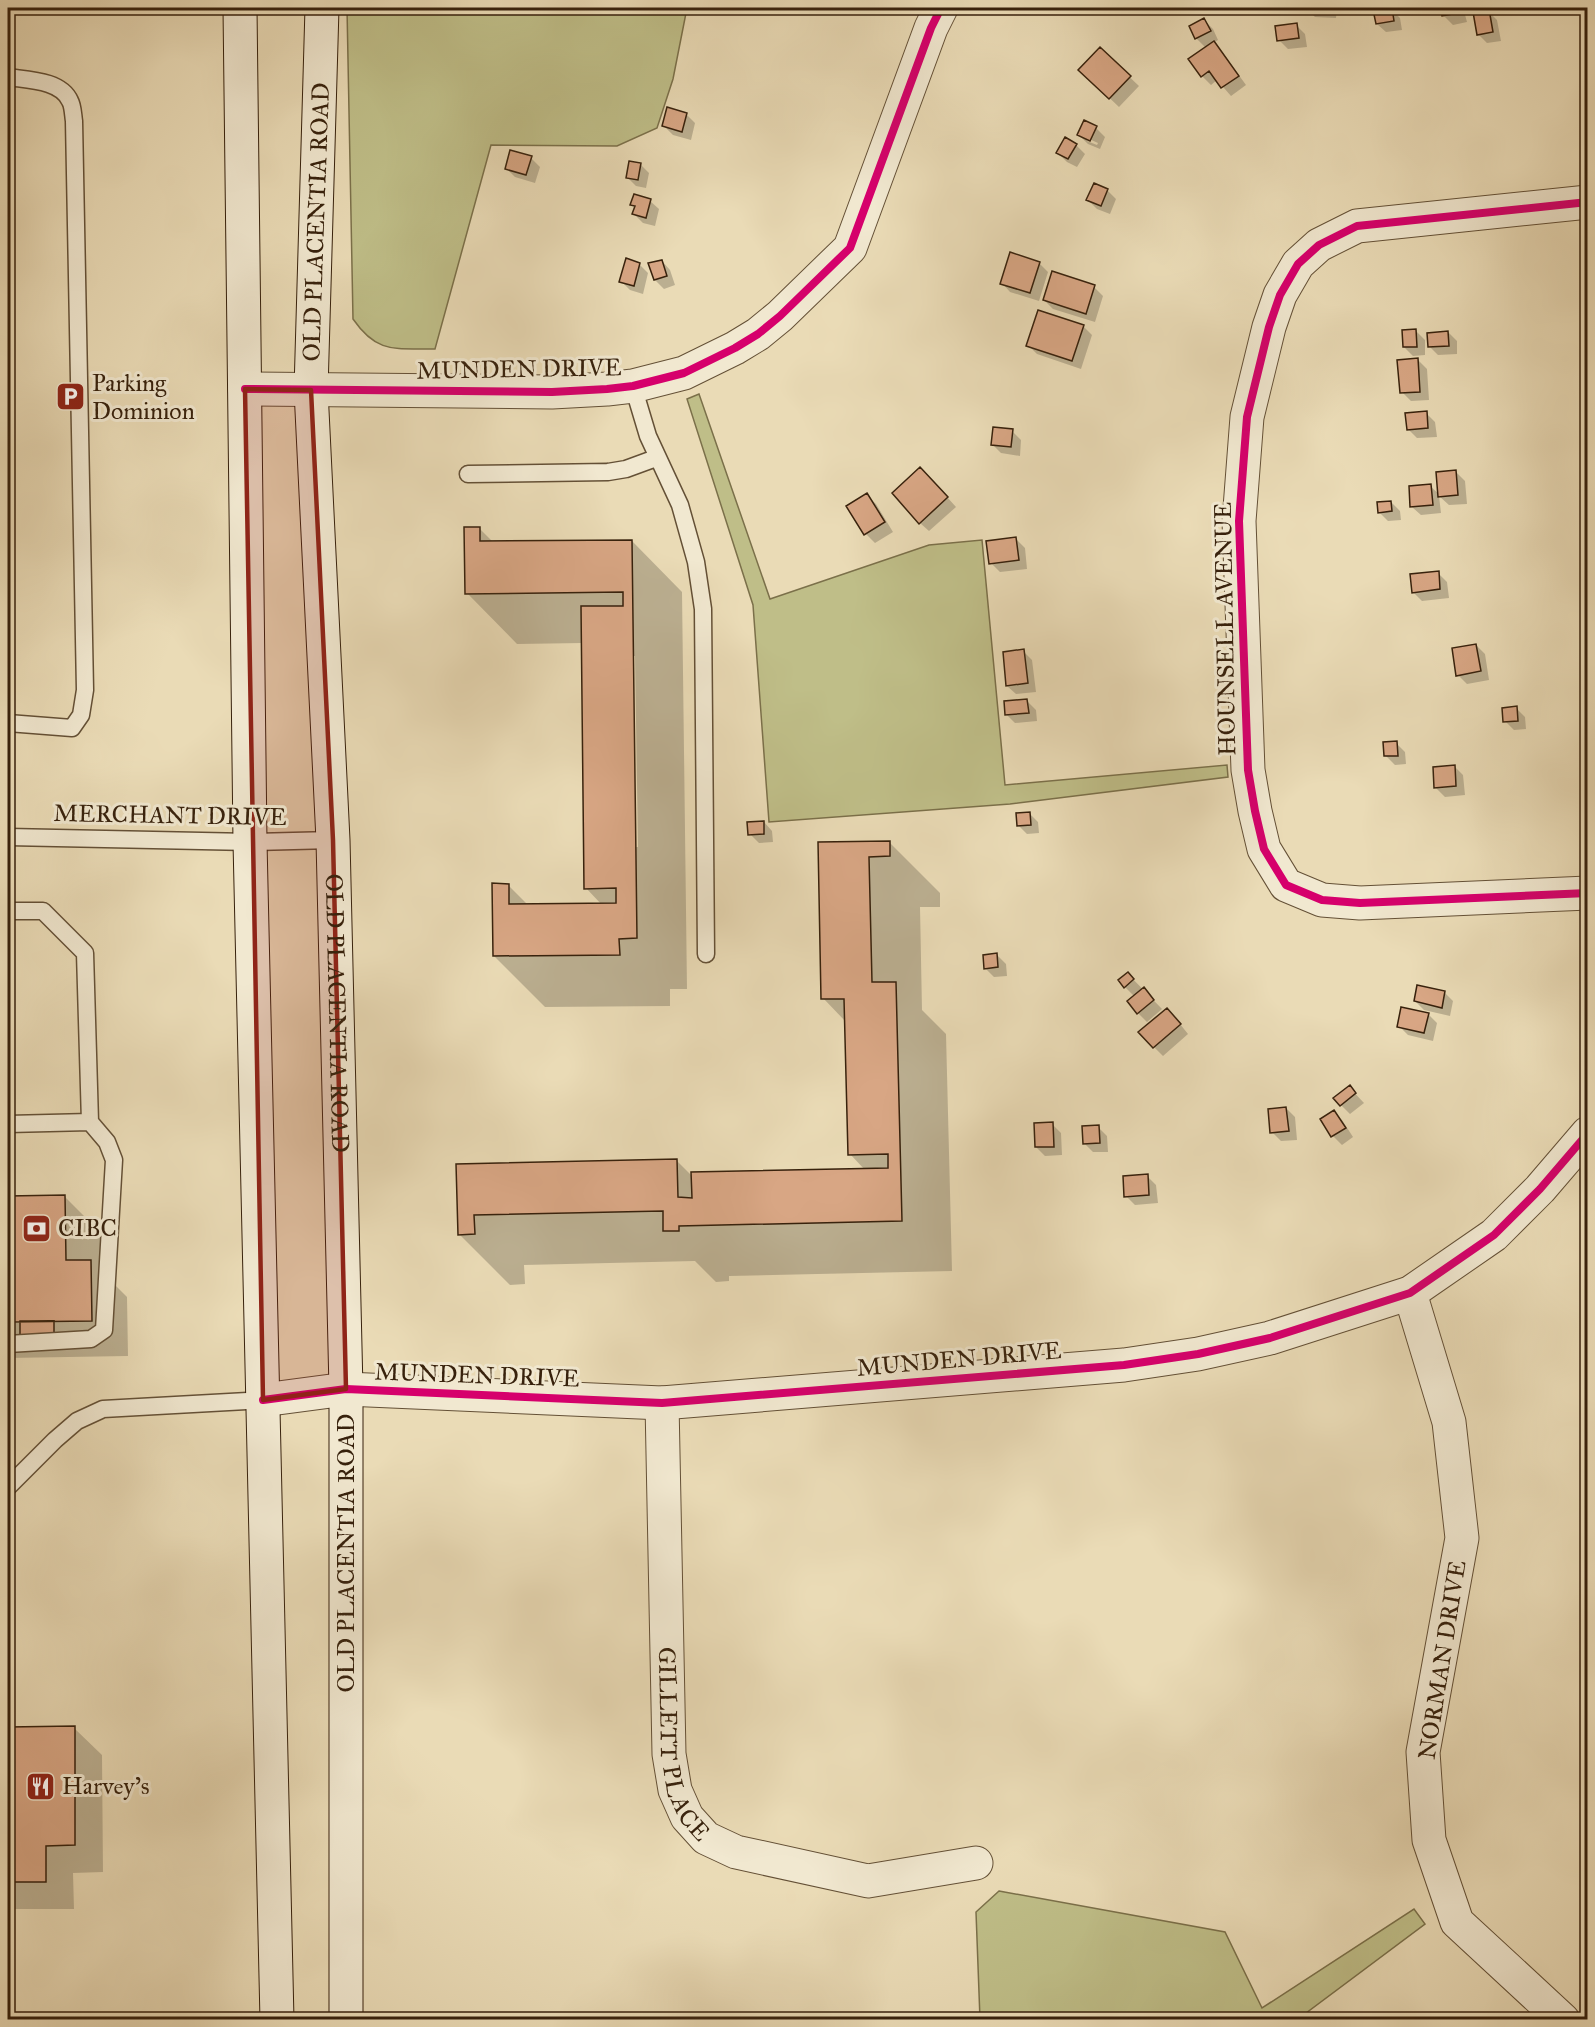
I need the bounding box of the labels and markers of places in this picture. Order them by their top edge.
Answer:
place label: Parking Dominion [92,368,195,426]
parking icon: Parking Dominion [55,381,87,413]
bank icon: CIBC [21,1212,53,1244]
place label: CIBC [58,1213,117,1243]
restaurant icon: Harvey's [25,1770,57,1802]
place label: Harvey's [62,1771,150,1801]

